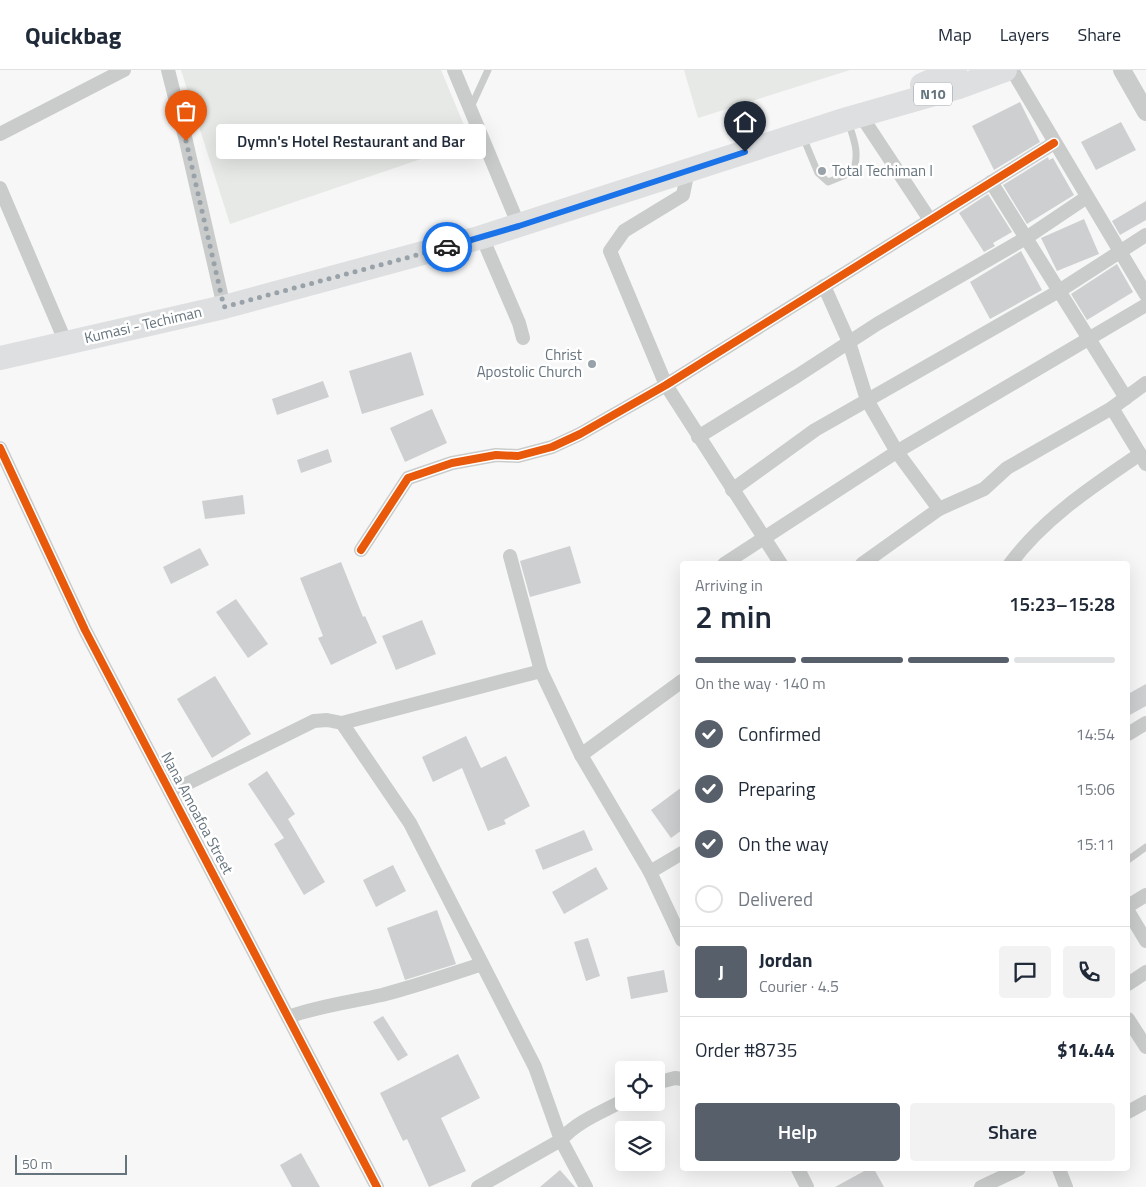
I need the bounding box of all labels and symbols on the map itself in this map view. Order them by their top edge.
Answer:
road number: N10 [914,82,952,106]
pin [165,90,207,141]
pin [724,101,766,152]
callout: Dymn's Hotel Restaurant and Bar [216,124,486,158]
place label: Total Techiman I [832,159,933,182]
marker: Total Techiman I [816,165,828,177]
courier [422,222,472,272]
street label: Kumasi - Techiman [82,300,204,349]
place label: Christ Apostolic Church [477,343,583,383]
marker: Christ Apostolic Church [586,358,598,370]
street label: Nana Amoafoa Street [155,747,240,879]
scale bar [15,1152,128,1175]

